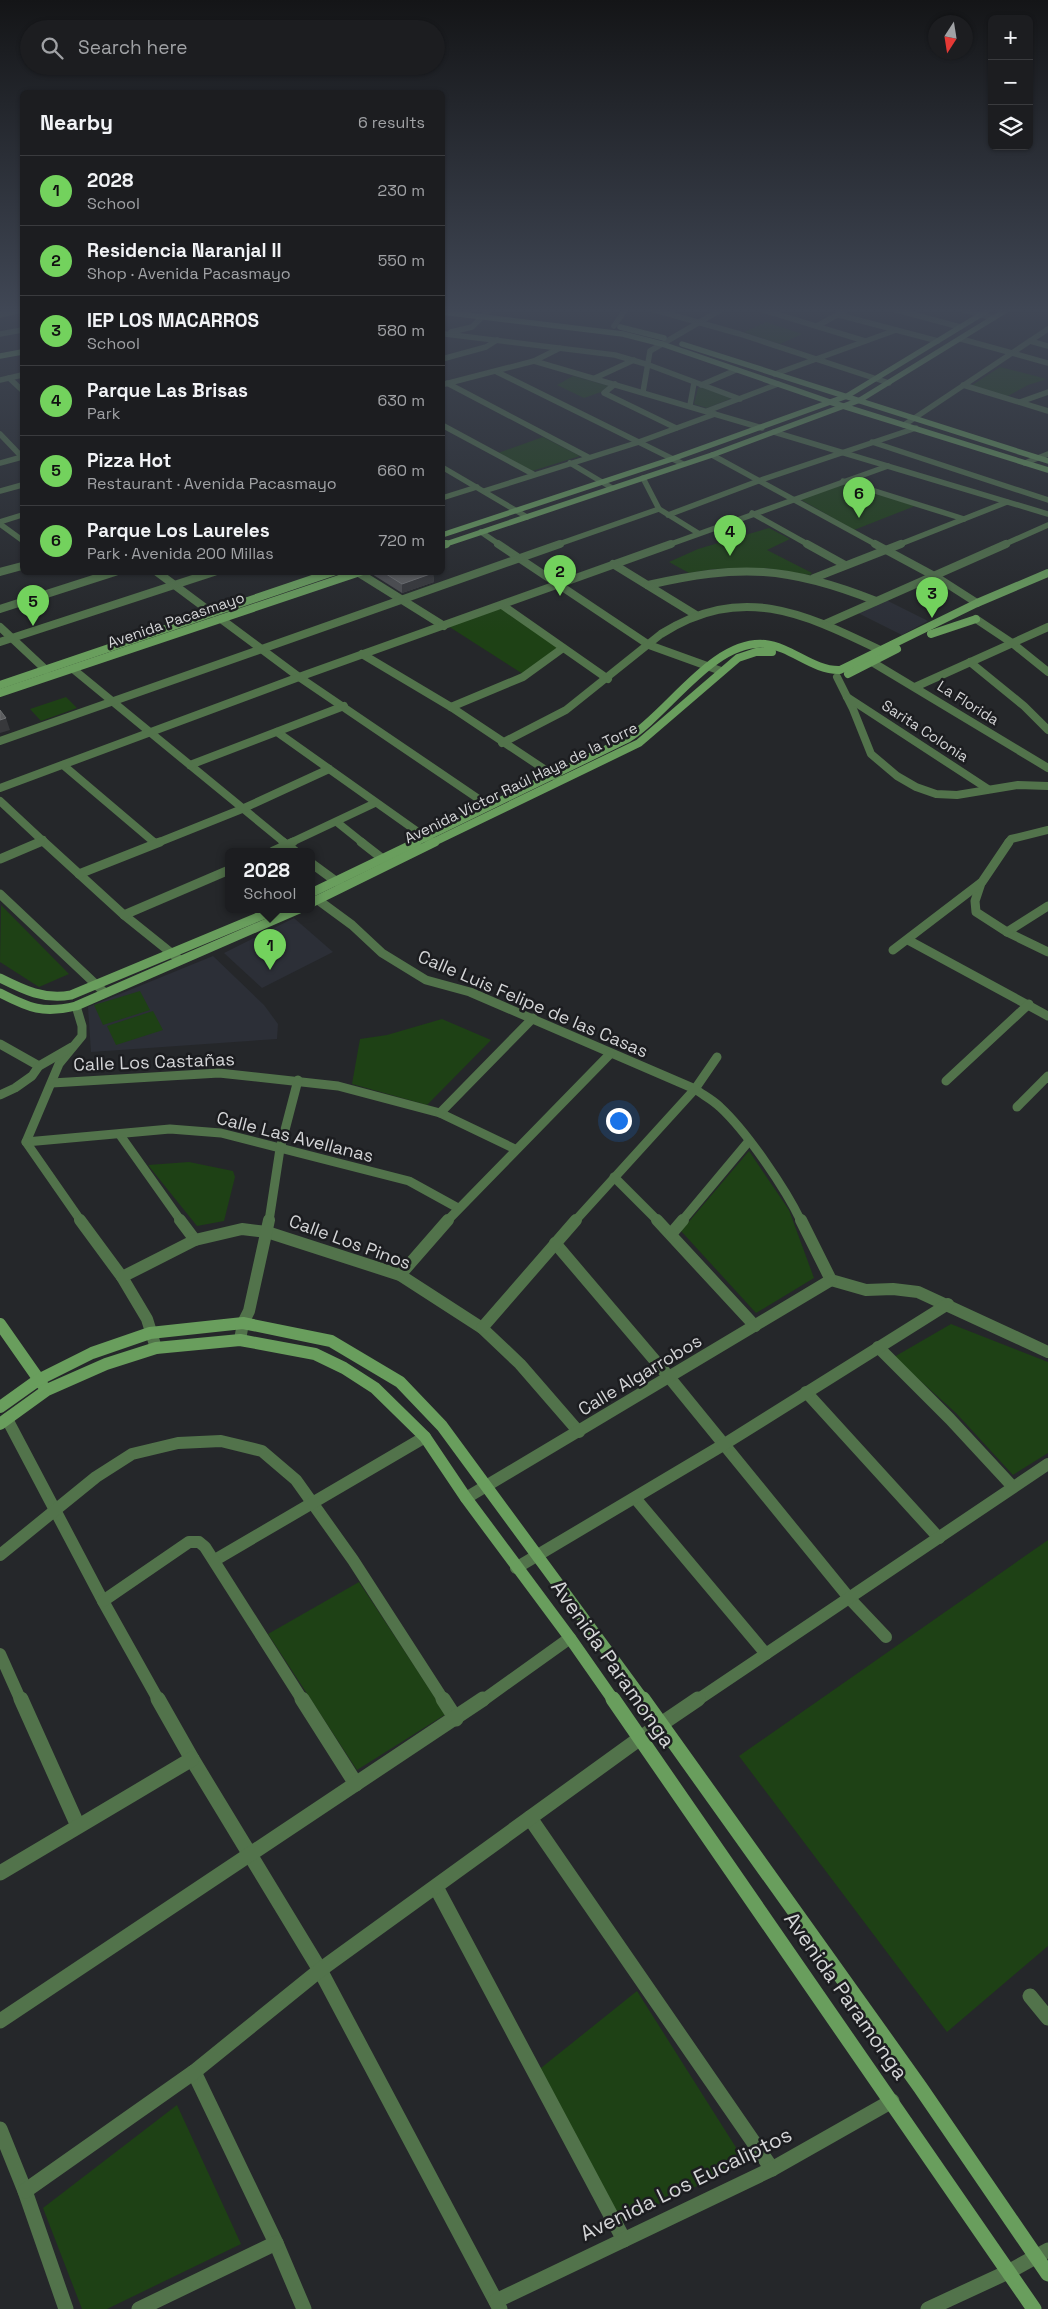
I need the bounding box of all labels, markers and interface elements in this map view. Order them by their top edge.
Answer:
north arrow [928,15,973,60]
map controls [988,15,1033,150]
button: + [988,15,1033,60]
search box [20,20,445,75]
icon: search [38,34,66,62]
text: Search here [78,35,188,60]
button: − [988,60,1033,105]
button: layers [988,105,1033,150]
text: Nearby [40,109,113,136]
text: 6 results [358,112,425,133]
text: 2028 [87,168,133,193]
text: 1 [52,180,60,201]
text: 230 m [378,180,425,201]
text: School [87,193,140,214]
text: Residencia Naranjal II [87,238,281,263]
text: 2 [51,250,61,271]
text: 550 m [378,250,425,271]
text: Shop · Avenida Pacasmayo [87,263,291,284]
text: IEP LOS MACARROS [87,308,259,333]
text: 3 [51,320,61,341]
text: 580 m [377,320,425,341]
text: School [87,333,140,354]
text: Parque Las Brisas [87,378,248,403]
text: 4 [51,390,61,411]
text: 630 m [377,390,425,411]
text: Park [87,403,120,424]
text: Pizza Hot [87,448,171,473]
text: 5 [51,460,61,481]
text: 660 m [377,460,425,481]
text: Restaurant · Avenida Pacasmayo [87,473,337,494]
pin: 6 [843,477,875,518]
pin: 4 [714,515,746,556]
text: Parque Los Laureles [87,518,270,543]
text: 6 [51,530,61,551]
text: 720 m [378,530,425,551]
text: Park · Avenida 200 Millas [87,543,274,564]
pin: 2 [544,555,576,596]
pin: 3 [916,577,948,618]
pin: 5 [17,585,49,626]
street label: Avenida Pacasmayo [105,587,247,652]
street label: La Florida [934,676,1003,729]
street label: Sarita Colonia [878,695,973,766]
street label: Avenida Víctor Raúl Haya de la Torre [401,718,641,847]
popup [225,848,315,913]
text: 2028 [244,858,290,883]
text: School [244,883,296,904]
pin: 1 [254,929,286,970]
street label: Calle Luis Felipe de las Casas [415,945,652,1063]
street label: Calle Los Castañas [73,1047,235,1076]
street label: Calle Las Avellanas [214,1106,376,1167]
your location [606,1108,632,1134]
street label: Calle Los Pinos [286,1209,414,1274]
street label: Calle Algarrobos [574,1329,706,1420]
street label: Avenida Paramonga [545,1575,681,1753]
street label: Avenida Paramonga [778,1907,914,2085]
street label: Avenida Los Eucaliptos [576,2121,796,2247]

